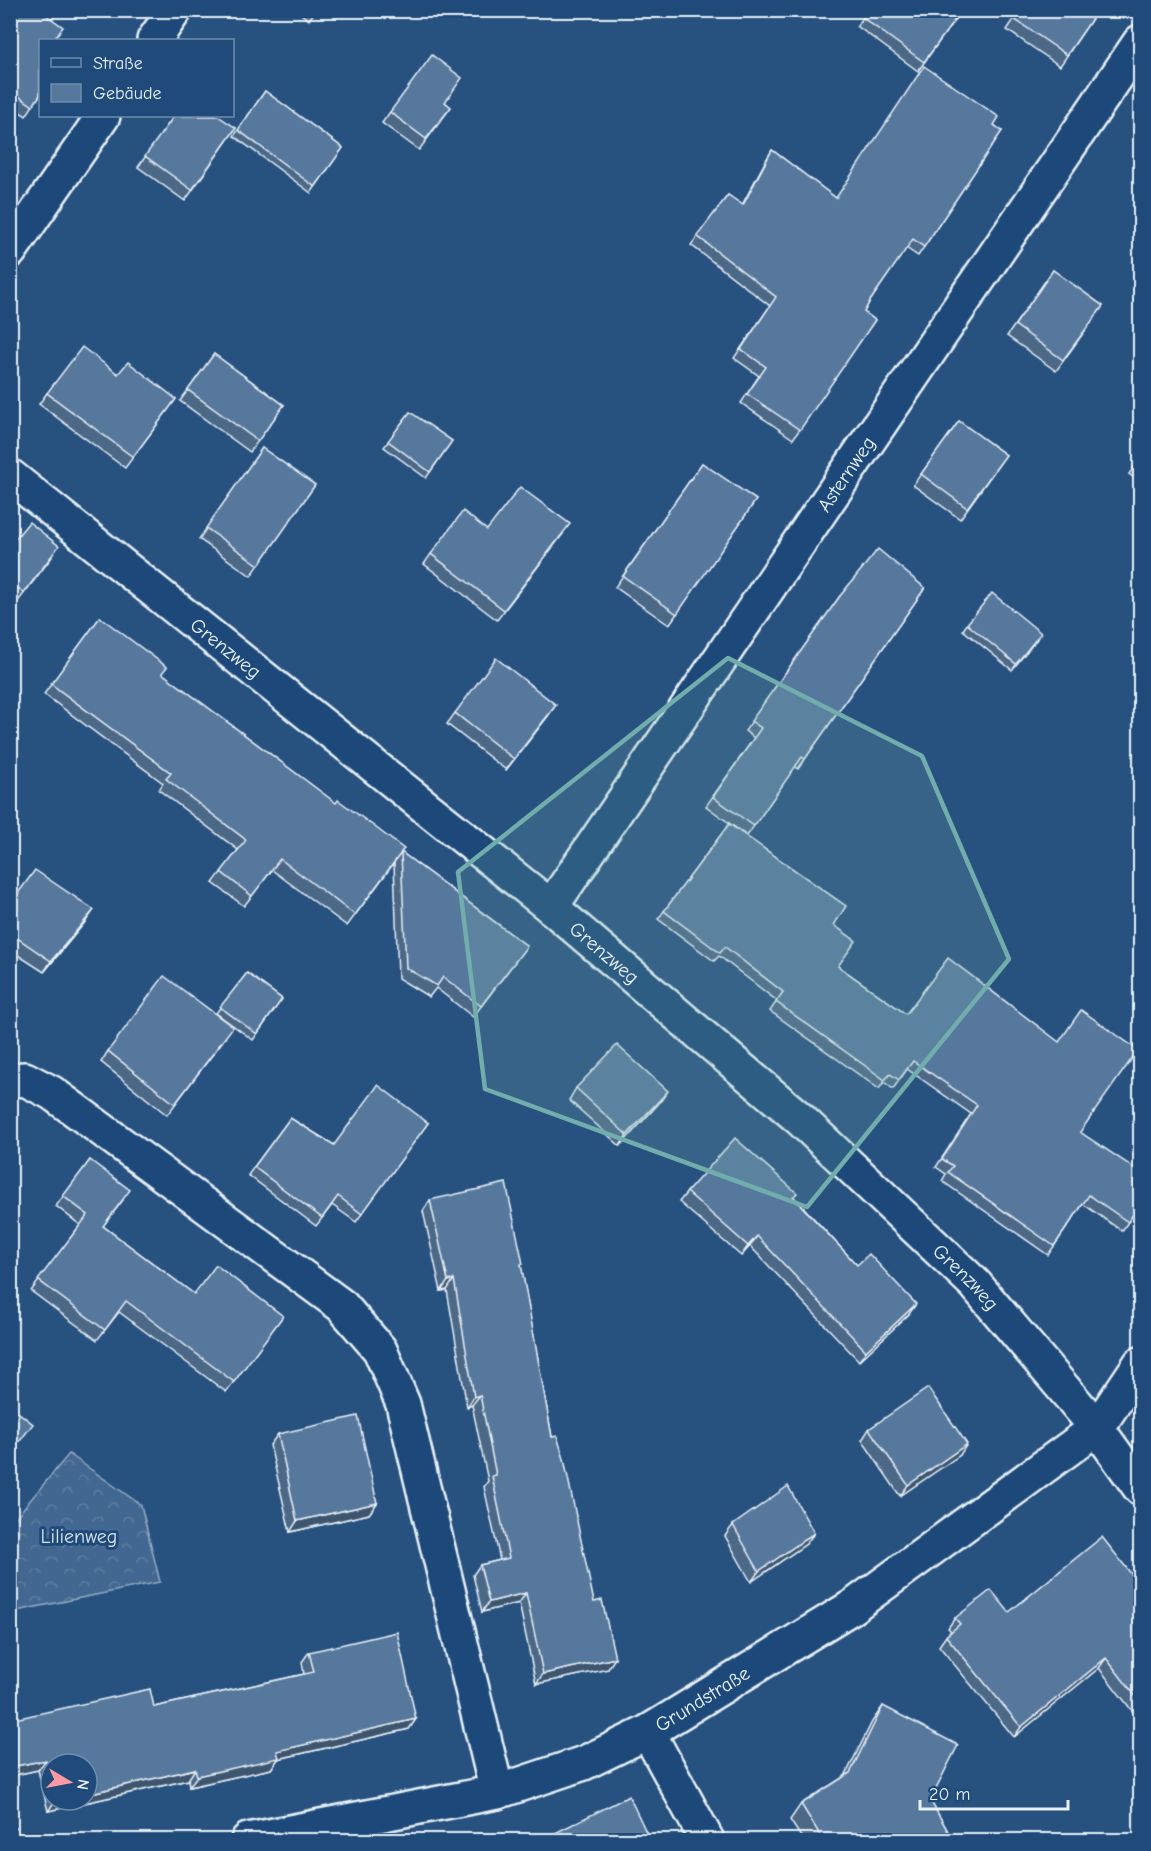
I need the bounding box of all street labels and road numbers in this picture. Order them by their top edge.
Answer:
street label: Asternweg [813,432,880,516]
street label: Grenzweg [186,613,266,684]
street label: Grenzweg [565,917,644,989]
street label: Grenzweg [928,1240,1003,1315]
street label: Grundstraße [651,1662,754,1737]

